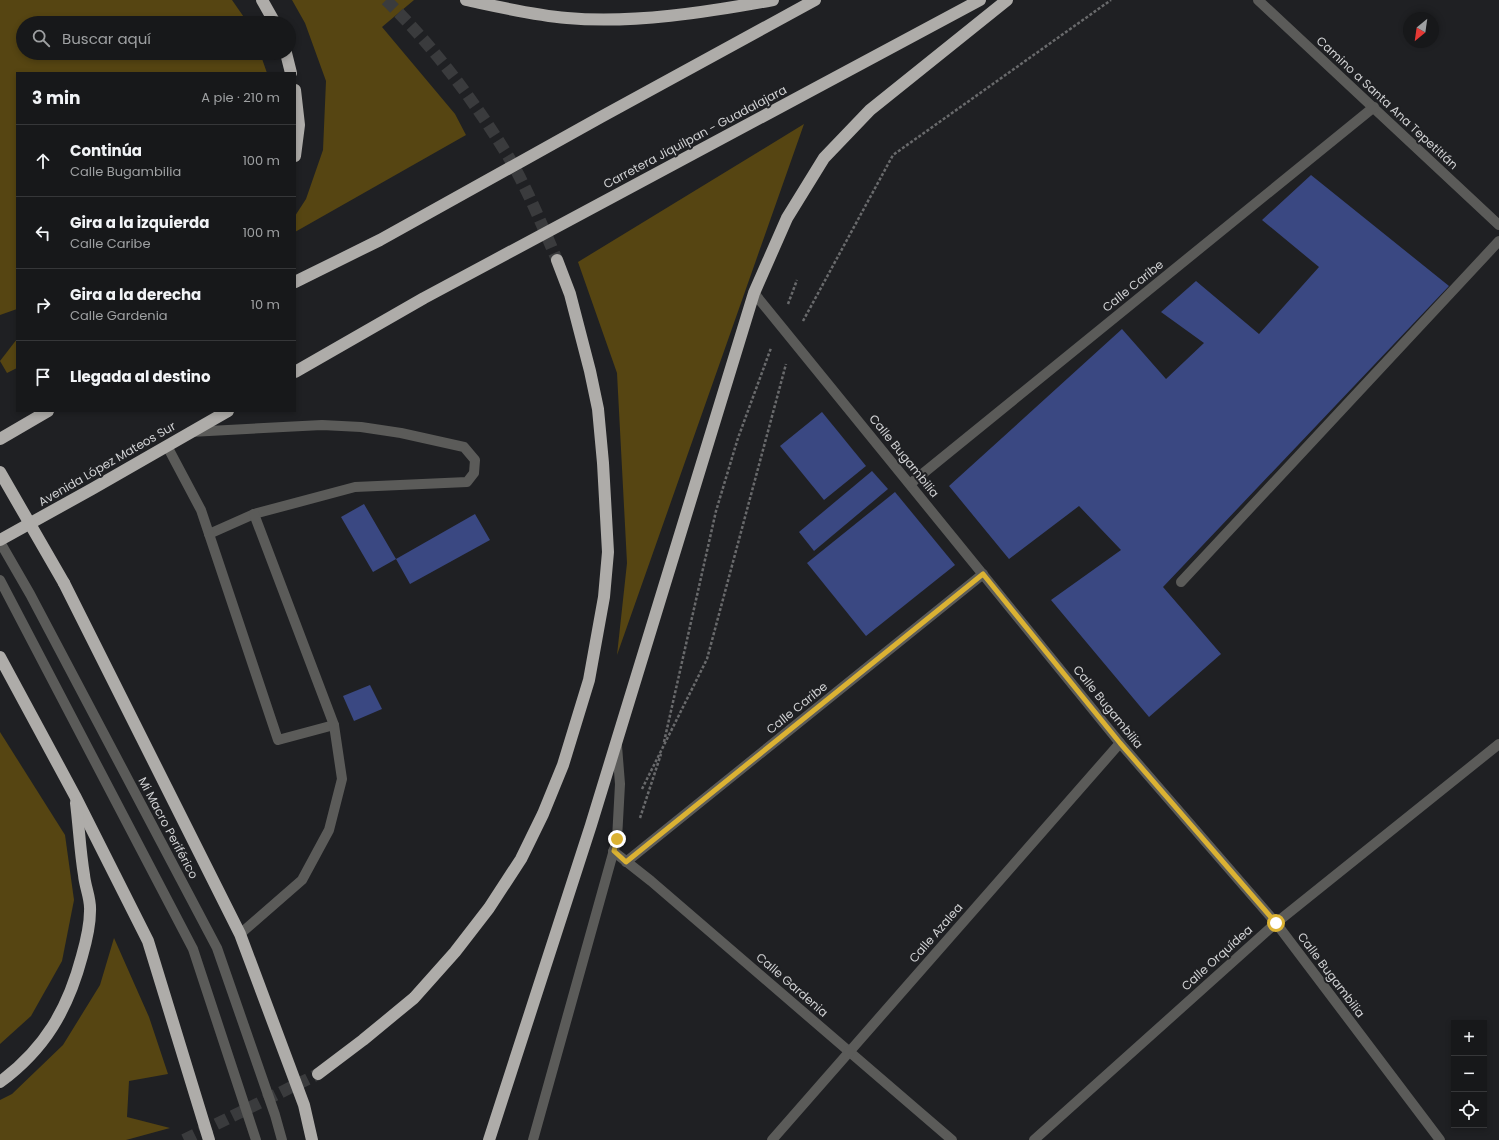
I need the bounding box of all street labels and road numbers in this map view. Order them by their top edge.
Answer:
street label: Camino a Santa Ana Tepetitlán [1313,32,1462,173]
street label: Carretera Jiquilpan - Guadalajara [600,81,789,192]
street label: Calle Caribe [1098,256,1167,316]
street label: Calle Bugambilia [865,410,943,501]
street label: Avenida López Mateos Sur [35,417,179,510]
street label: Calle Bugambilia [1069,661,1147,752]
street label: Calle Caribe [762,678,831,738]
street label: Mi Macro Periférico [134,774,203,882]
street label: Calle Azalea [905,899,966,966]
street label: Calle Orquídea [1177,921,1256,994]
street label: Calle Bugambilia [1294,929,1369,1021]
street label: Calle Gardenia [753,949,832,1021]

